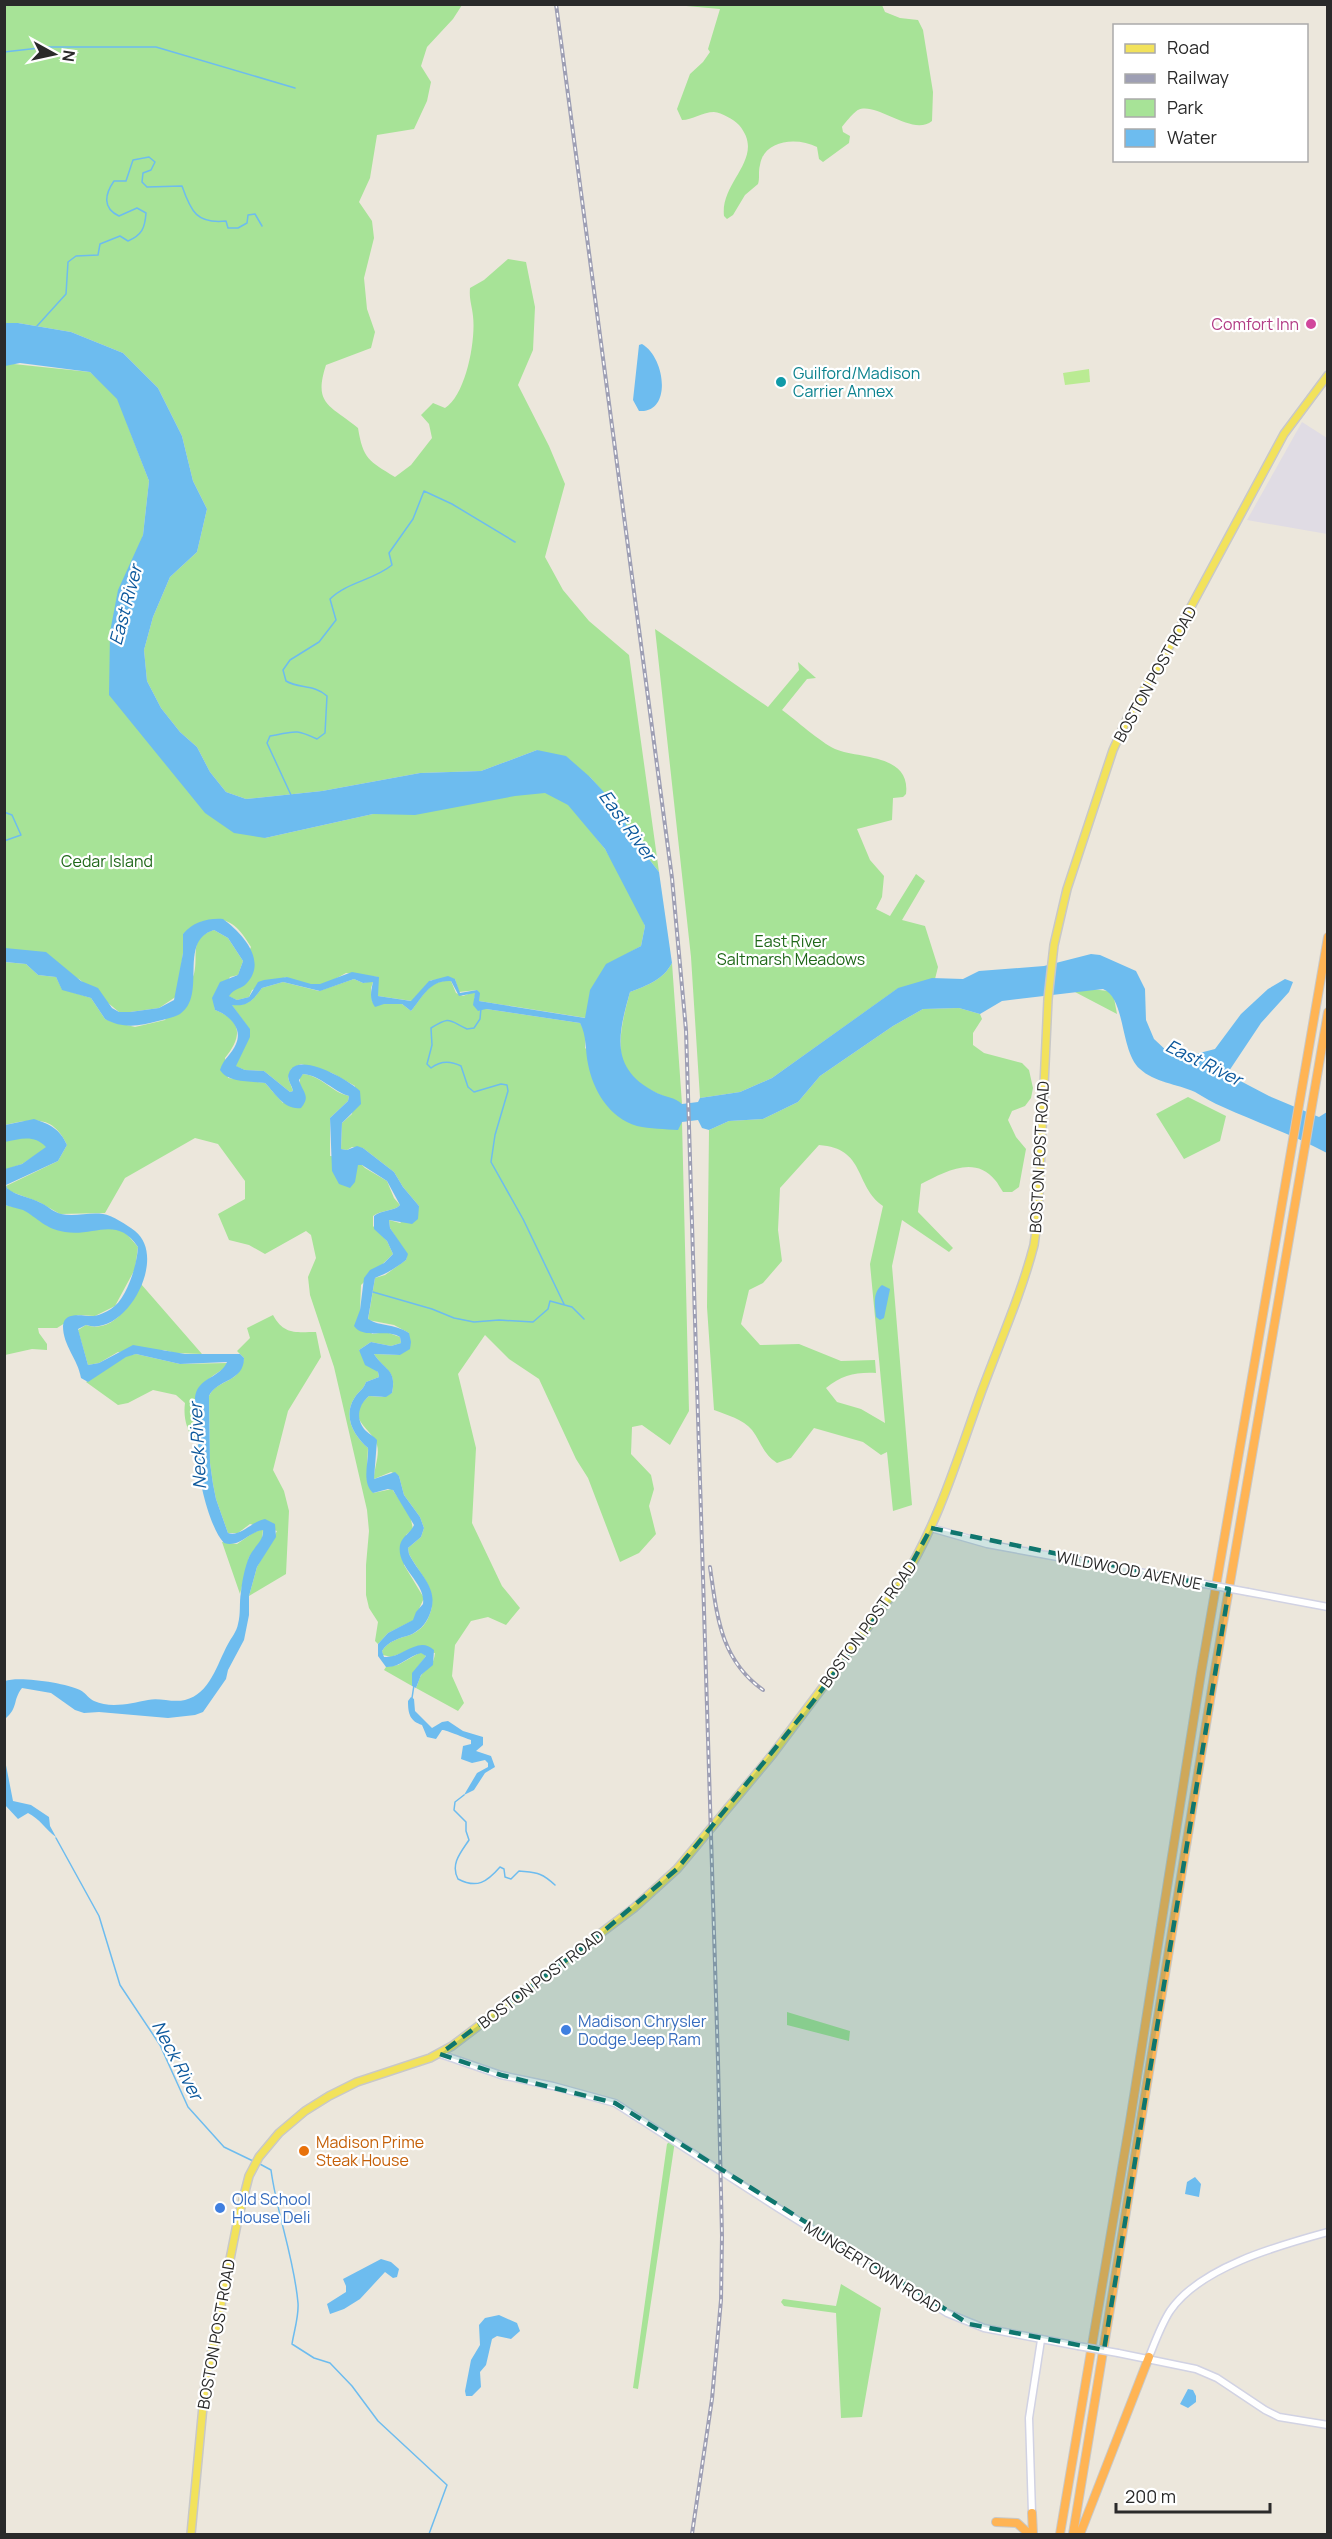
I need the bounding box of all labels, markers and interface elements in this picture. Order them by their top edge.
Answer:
north arrow [24,24,84,84]
legend [1113,24,1308,162]
text: Road [1167,35,1210,59]
text: N [57,49,81,63]
text: Railway [1167,65,1229,89]
text: Park [1167,95,1204,119]
text: Water [1167,125,1217,149]
place label: Comfort Inn [1212,313,1299,335]
marker: Comfort Inn [1304,317,1318,331]
place label: Guilford/Madison Carrier Annex [793,362,920,402]
marker: Guilford/Madison Carrier Annex [774,375,788,389]
water label: East River [103,560,148,648]
street label: BOSTON POST ROAD [1109,602,1202,746]
water label: East River [594,785,663,867]
park label: Cedar Island [61,850,153,872]
park label: East River Saltmarsh Meadows [717,930,865,970]
water label: East River [1162,1033,1248,1092]
street label: BOSTON POST ROAD [1024,1080,1054,1234]
water label: Neck River [183,1400,211,1490]
street label: WILDWOOD AVENUE [1054,1545,1204,1595]
street label: BOSTON POST ROAD [814,1556,922,1692]
street label: BOSTON POST ROAD [474,1924,609,2034]
place label: Madison Chrysler Dodge Jeep Ram [578,2010,707,2050]
water label: Neck River [147,2016,210,2106]
marker: Madison Chrysler Dodge Jeep Ram [559,2023,573,2037]
place label: Madison Prime Steak House [316,2131,424,2171]
marker: Madison Prime Steak House [297,2144,311,2158]
place label: Old School House Deli [232,2188,311,2228]
marker: Old School House Deli [213,2201,227,2215]
street label: MUNGERTOWN ROAD [800,2216,946,2318]
street label: BOSTON POST ROAD [192,2257,240,2411]
scale bar [1116,2476,1270,2514]
text: 200 m [1125,2484,1176,2508]

